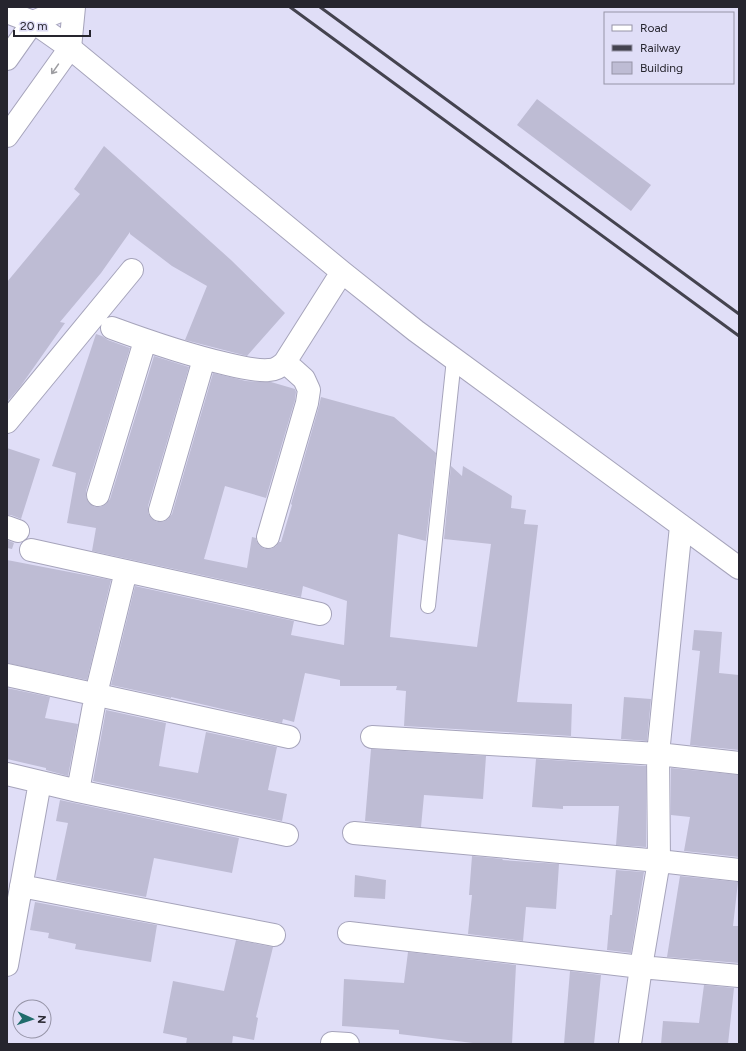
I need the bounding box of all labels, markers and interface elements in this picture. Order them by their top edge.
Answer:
scale bar [14,12,90,38]
legend [604,12,734,84]
text: 20 m [20,19,48,33]
text: Road [640,21,668,35]
text: Railway [640,41,681,55]
text: Building [640,61,683,75]
one-way arrow [51,63,59,74]
north arrow [12,999,52,1039]
text: N [35,1015,48,1024]

